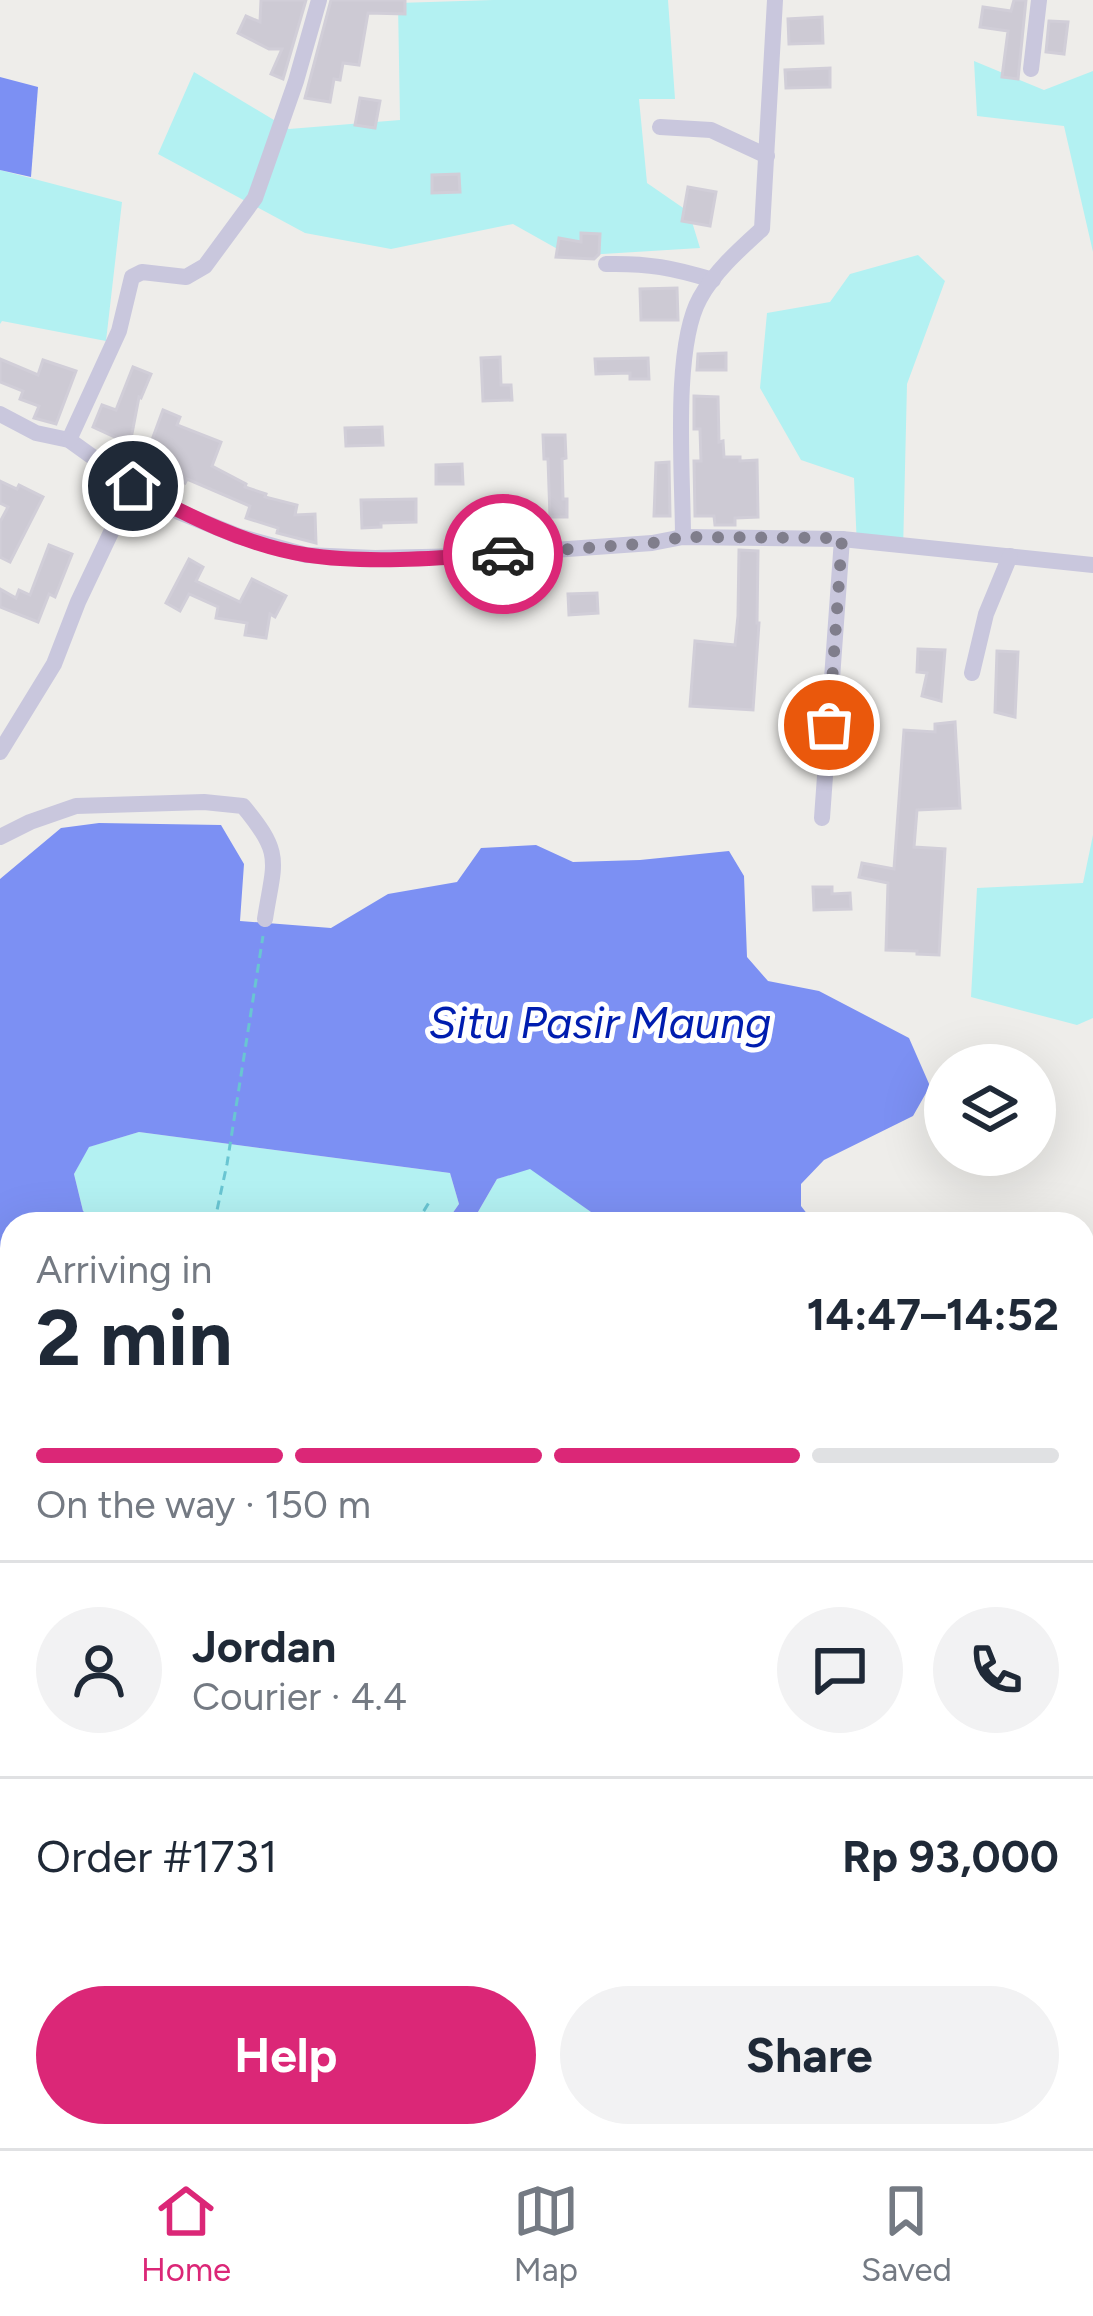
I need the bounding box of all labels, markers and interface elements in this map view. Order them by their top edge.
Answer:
pin [82,435,184,537]
icon: home [100,453,166,519]
courier [443,494,563,614]
icon: car [470,521,536,587]
pin [778,674,880,776]
icon: bag [796,692,862,758]
water label: Situ Pasir Maung [429,995,771,1049]
map controls [924,1044,1056,1176]
button: layers [924,1044,1056,1176]
text: Arriving in [36,1246,212,1293]
text: 14:47–14:52 [807,1287,1059,1341]
text: 2 min [36,1291,232,1385]
text: On the way · 150 m [36,1481,371,1528]
button: person [36,1607,162,1733]
button: chat [777,1607,903,1733]
button: phone [933,1607,1059,1733]
text: Jordan [192,1619,336,1673]
text: Courier · 4.4 [192,1673,407,1720]
text: Order #1731 [36,1829,278,1883]
text: Rp 93,000 [842,1829,1059,1883]
button: Help [36,1986,536,2124]
button: Share [560,1986,1059,2124]
tab: Home [141,2178,231,2289]
tab: Map [513,2178,579,2289]
tab: Saved [861,2178,952,2289]

